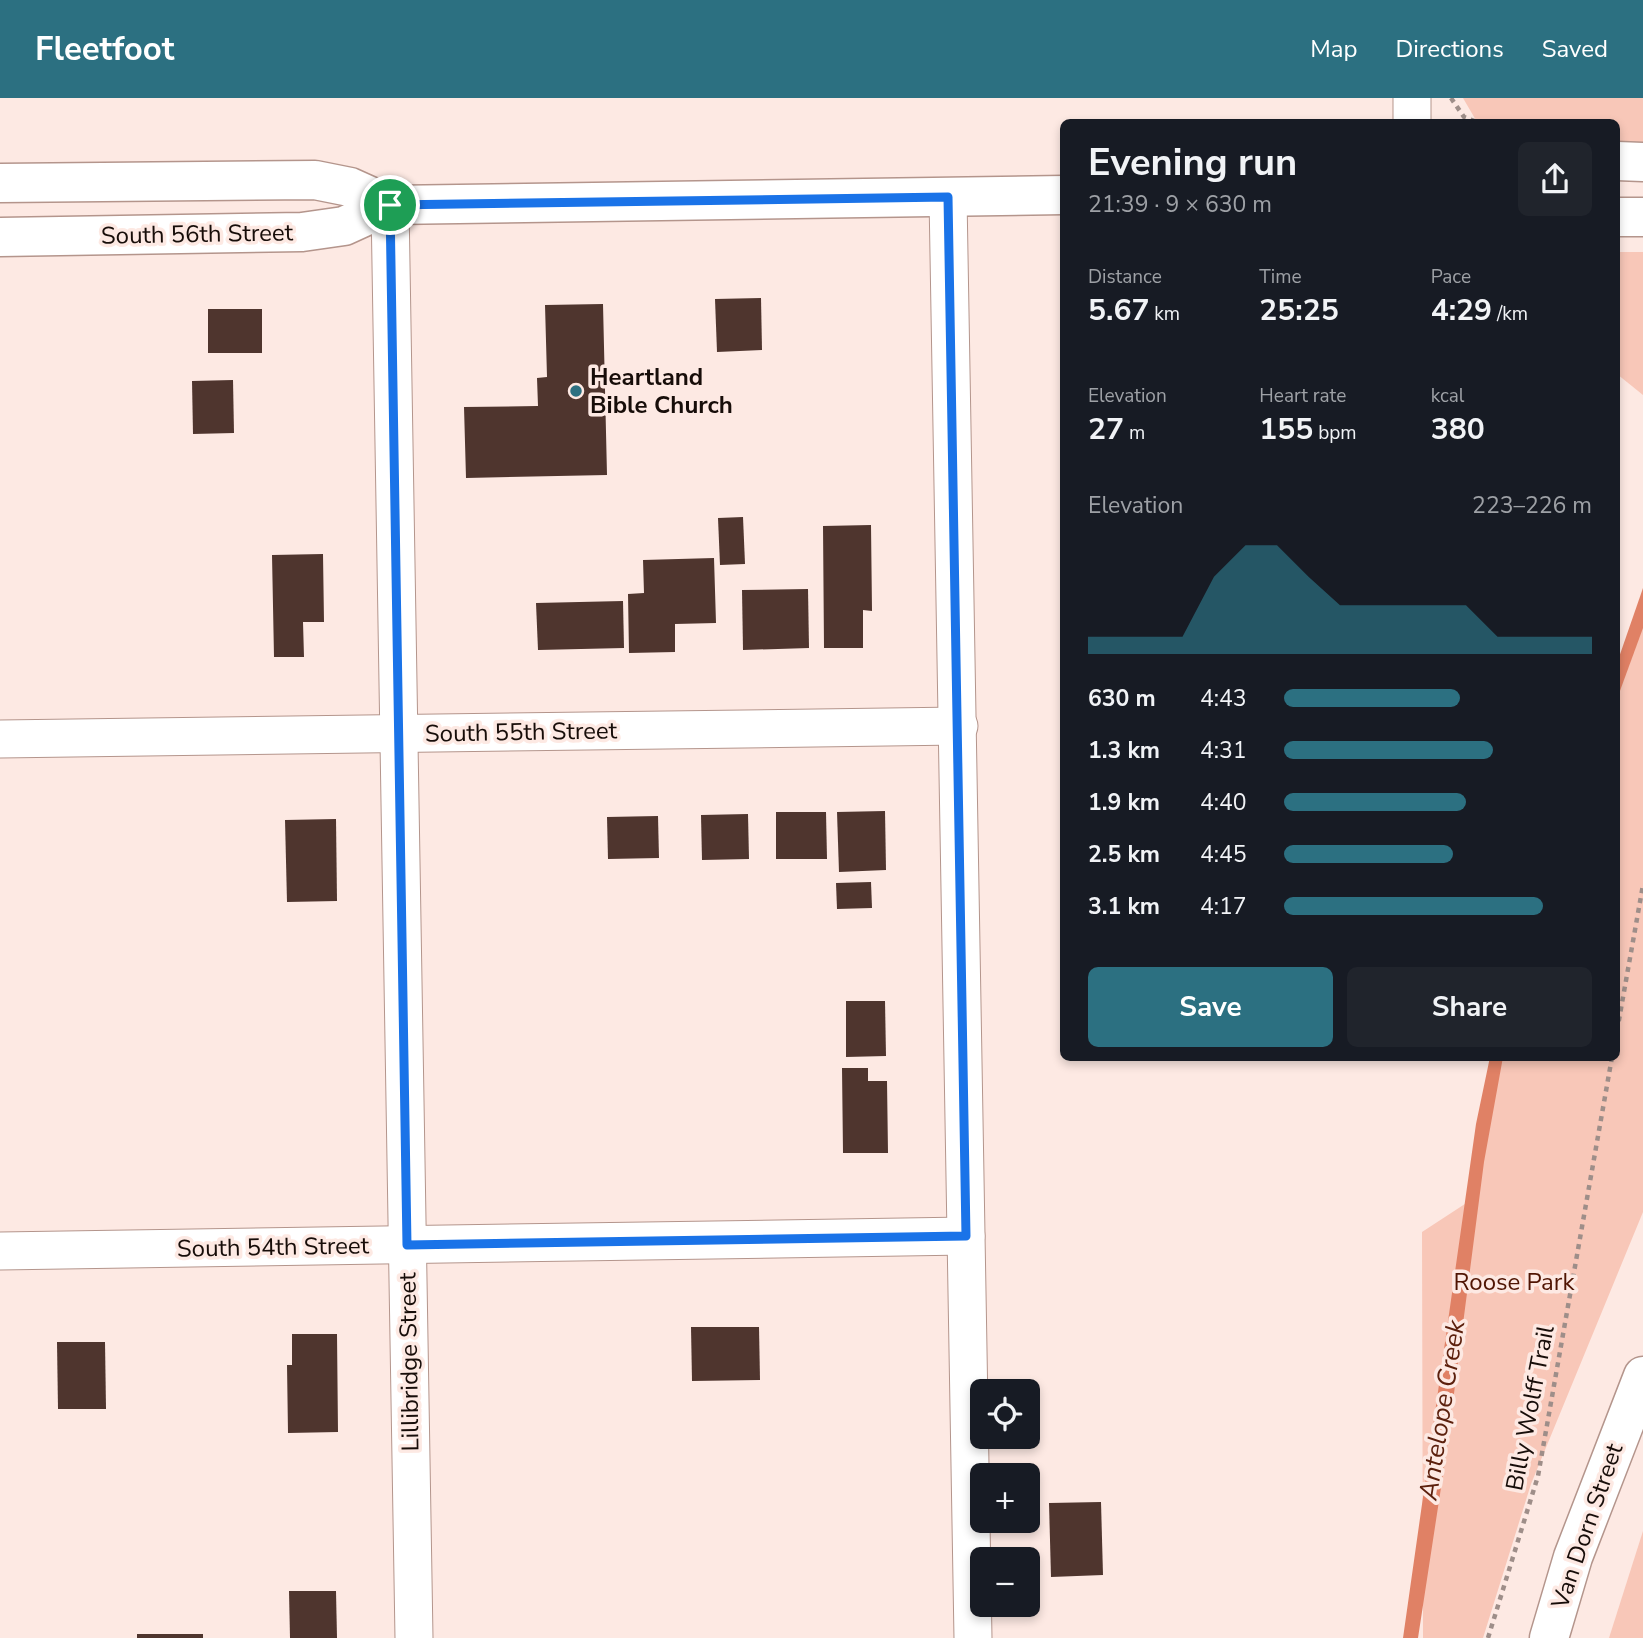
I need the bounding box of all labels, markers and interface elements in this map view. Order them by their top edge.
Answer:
text: Fleetfoot [35,27,174,72]
text: Map [1310,33,1357,65]
text: Directions [1395,33,1504,65]
text: Saved [1542,33,1608,65]
text: Evening run [1088,137,1297,188]
button: share [1518,142,1592,216]
pin [360,175,420,235]
icon: arrive [371,186,409,224]
text: 21:39 · 9 × 630 m [1088,189,1272,220]
street label: South 56th Street [101,216,294,252]
text: Distance [1088,264,1162,290]
text: Time [1259,264,1302,290]
text: Pace [1431,264,1471,290]
text: 5.67 [1088,290,1149,331]
text: 25:25 [1259,290,1339,331]
text: 4:29 [1431,290,1492,331]
text: km [1149,301,1180,327]
text: /km [1492,301,1528,327]
place label: Heartland Bible Church [590,361,733,421]
marker: Heartland Bible Church [568,383,584,399]
text: Elevation [1088,383,1167,409]
text: Heart rate [1259,383,1346,409]
text: kcal [1431,383,1464,409]
text: 27 [1088,409,1124,450]
text: 155 [1259,409,1313,450]
text: 380 [1431,409,1485,450]
text: m [1124,420,1145,446]
text: bpm [1313,420,1357,446]
text: Elevation [1088,490,1183,521]
text: 223–226 m [1472,490,1592,521]
text: 630 m [1088,683,1156,714]
text: 4:43 [1200,683,1247,714]
street label: South 55th Street [425,714,618,750]
text: 1.3 km [1088,735,1160,766]
text: 4:31 [1200,735,1247,766]
text: 1.9 km [1088,787,1160,818]
text: 4:40 [1200,787,1247,818]
text: 2.5 km [1088,839,1160,870]
text: 4:45 [1200,839,1247,870]
text: 3.1 km [1088,891,1160,922]
text: 4:17 [1200,891,1247,922]
button: Save [1088,967,1333,1047]
button: Share [1347,967,1592,1047]
street label: South 54th Street [177,1229,370,1265]
park label: Roose Park [1454,1266,1575,1298]
street label: Lillibridge Street [391,1272,427,1452]
water label: Antelope Creek [1410,1317,1474,1503]
street label: Billy Wolff Trail [1498,1323,1562,1493]
map controls [970,1379,1040,1617]
button: locate [970,1379,1040,1449]
street label: Van Dorn Street [1543,1439,1630,1614]
button: + [970,1463,1040,1533]
button: − [970,1547,1040,1617]

